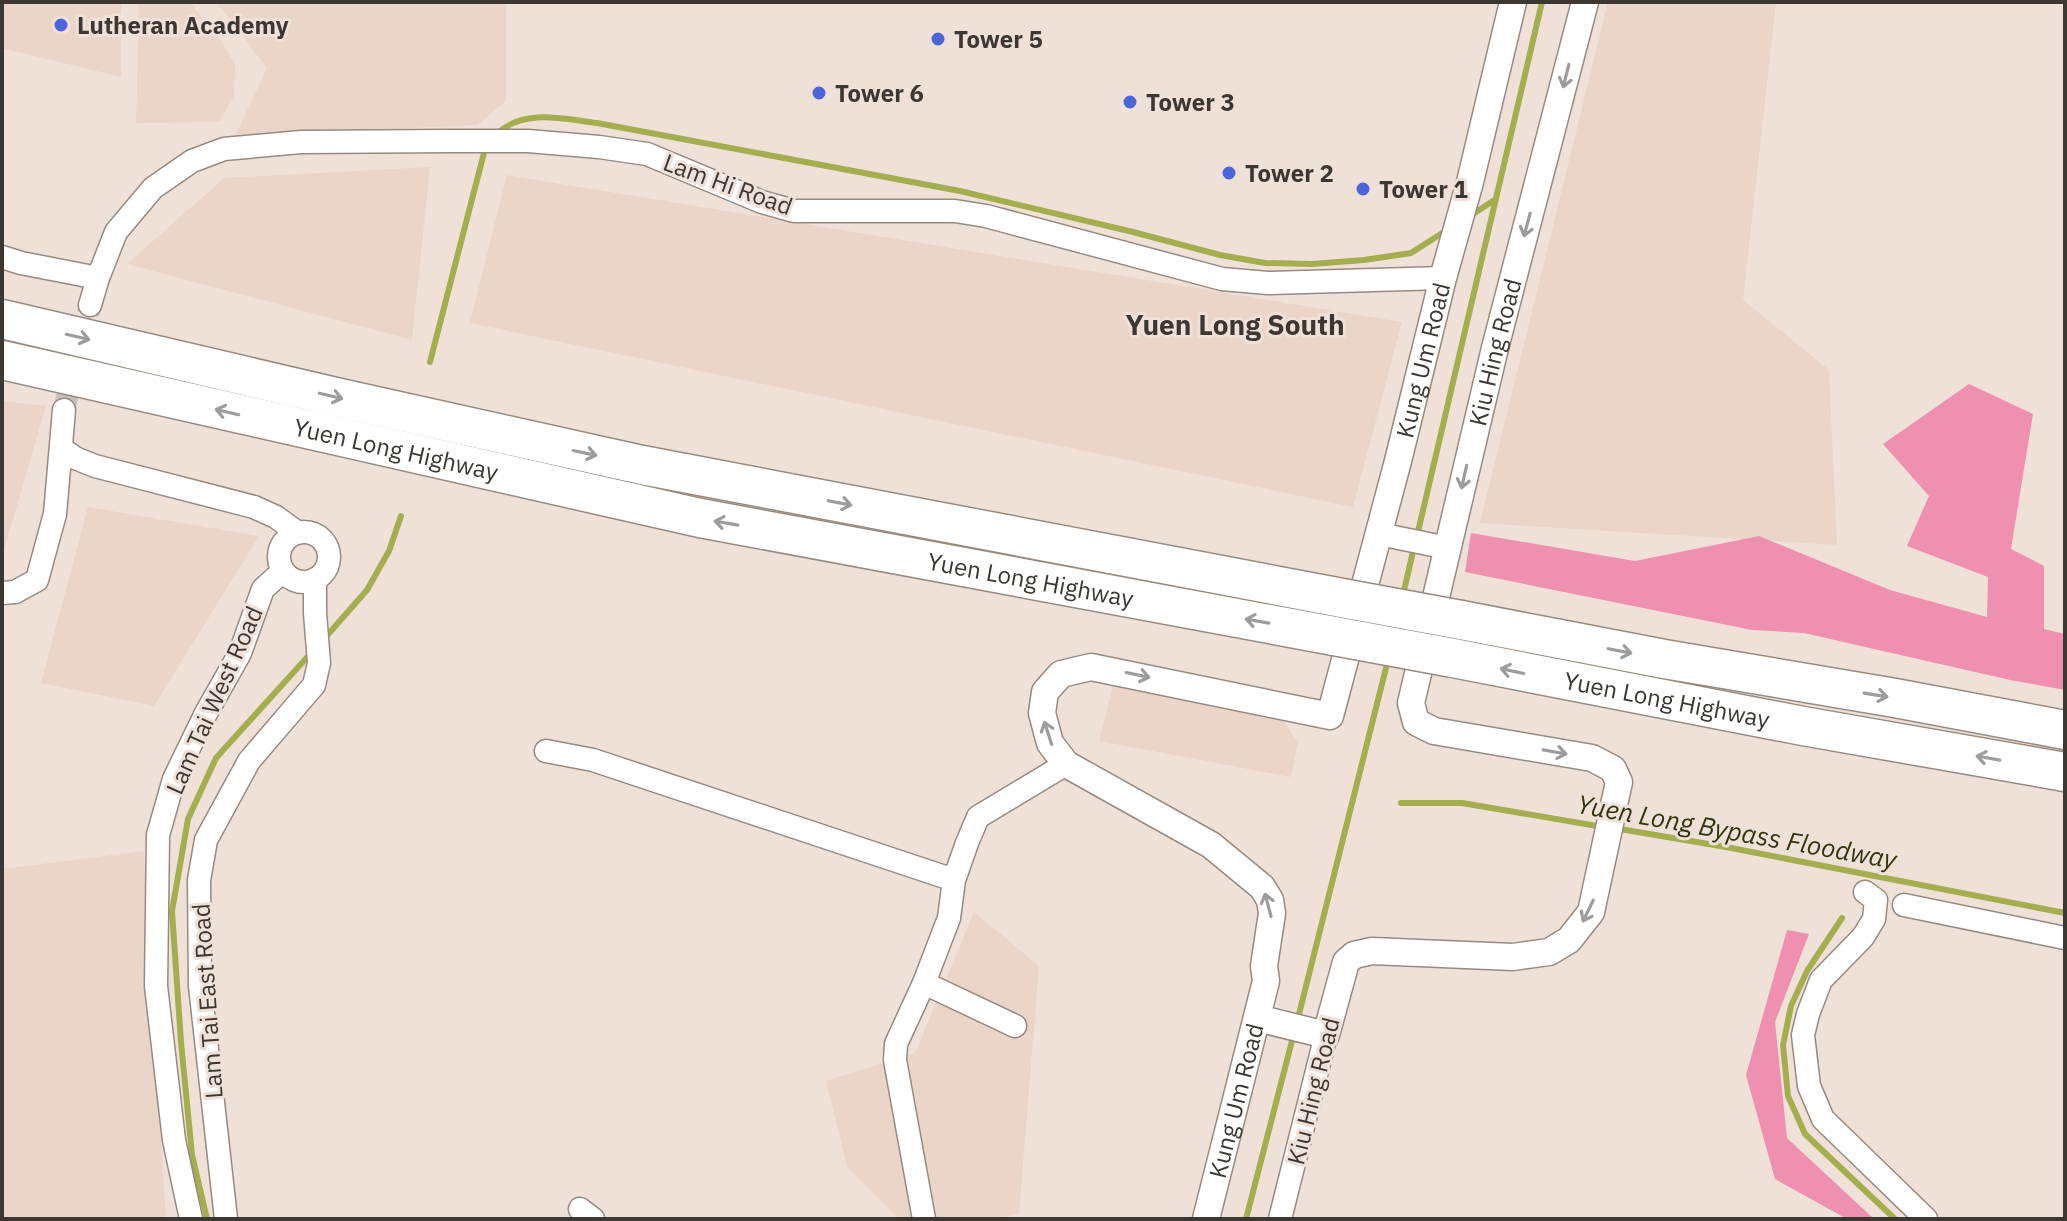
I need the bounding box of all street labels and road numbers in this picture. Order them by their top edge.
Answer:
street label: Lam Hi Road [659,146,797,222]
street label: Kiu Hing Road [1461,275,1528,429]
street label: Kung Um Road [1388,279,1457,441]
street label: Yuen Long Highway [291,411,501,488]
street label: Yuen Long Highway [925,545,1136,614]
street label: Lam Tai West Road [158,601,270,799]
street label: Yuen Long Highway [1561,664,1773,735]
street label: Lam Tai East Road [184,902,230,1100]
street label: Kiu Hing Road [1279,1014,1347,1168]
street label: Kung Um Road [1201,1020,1271,1182]

